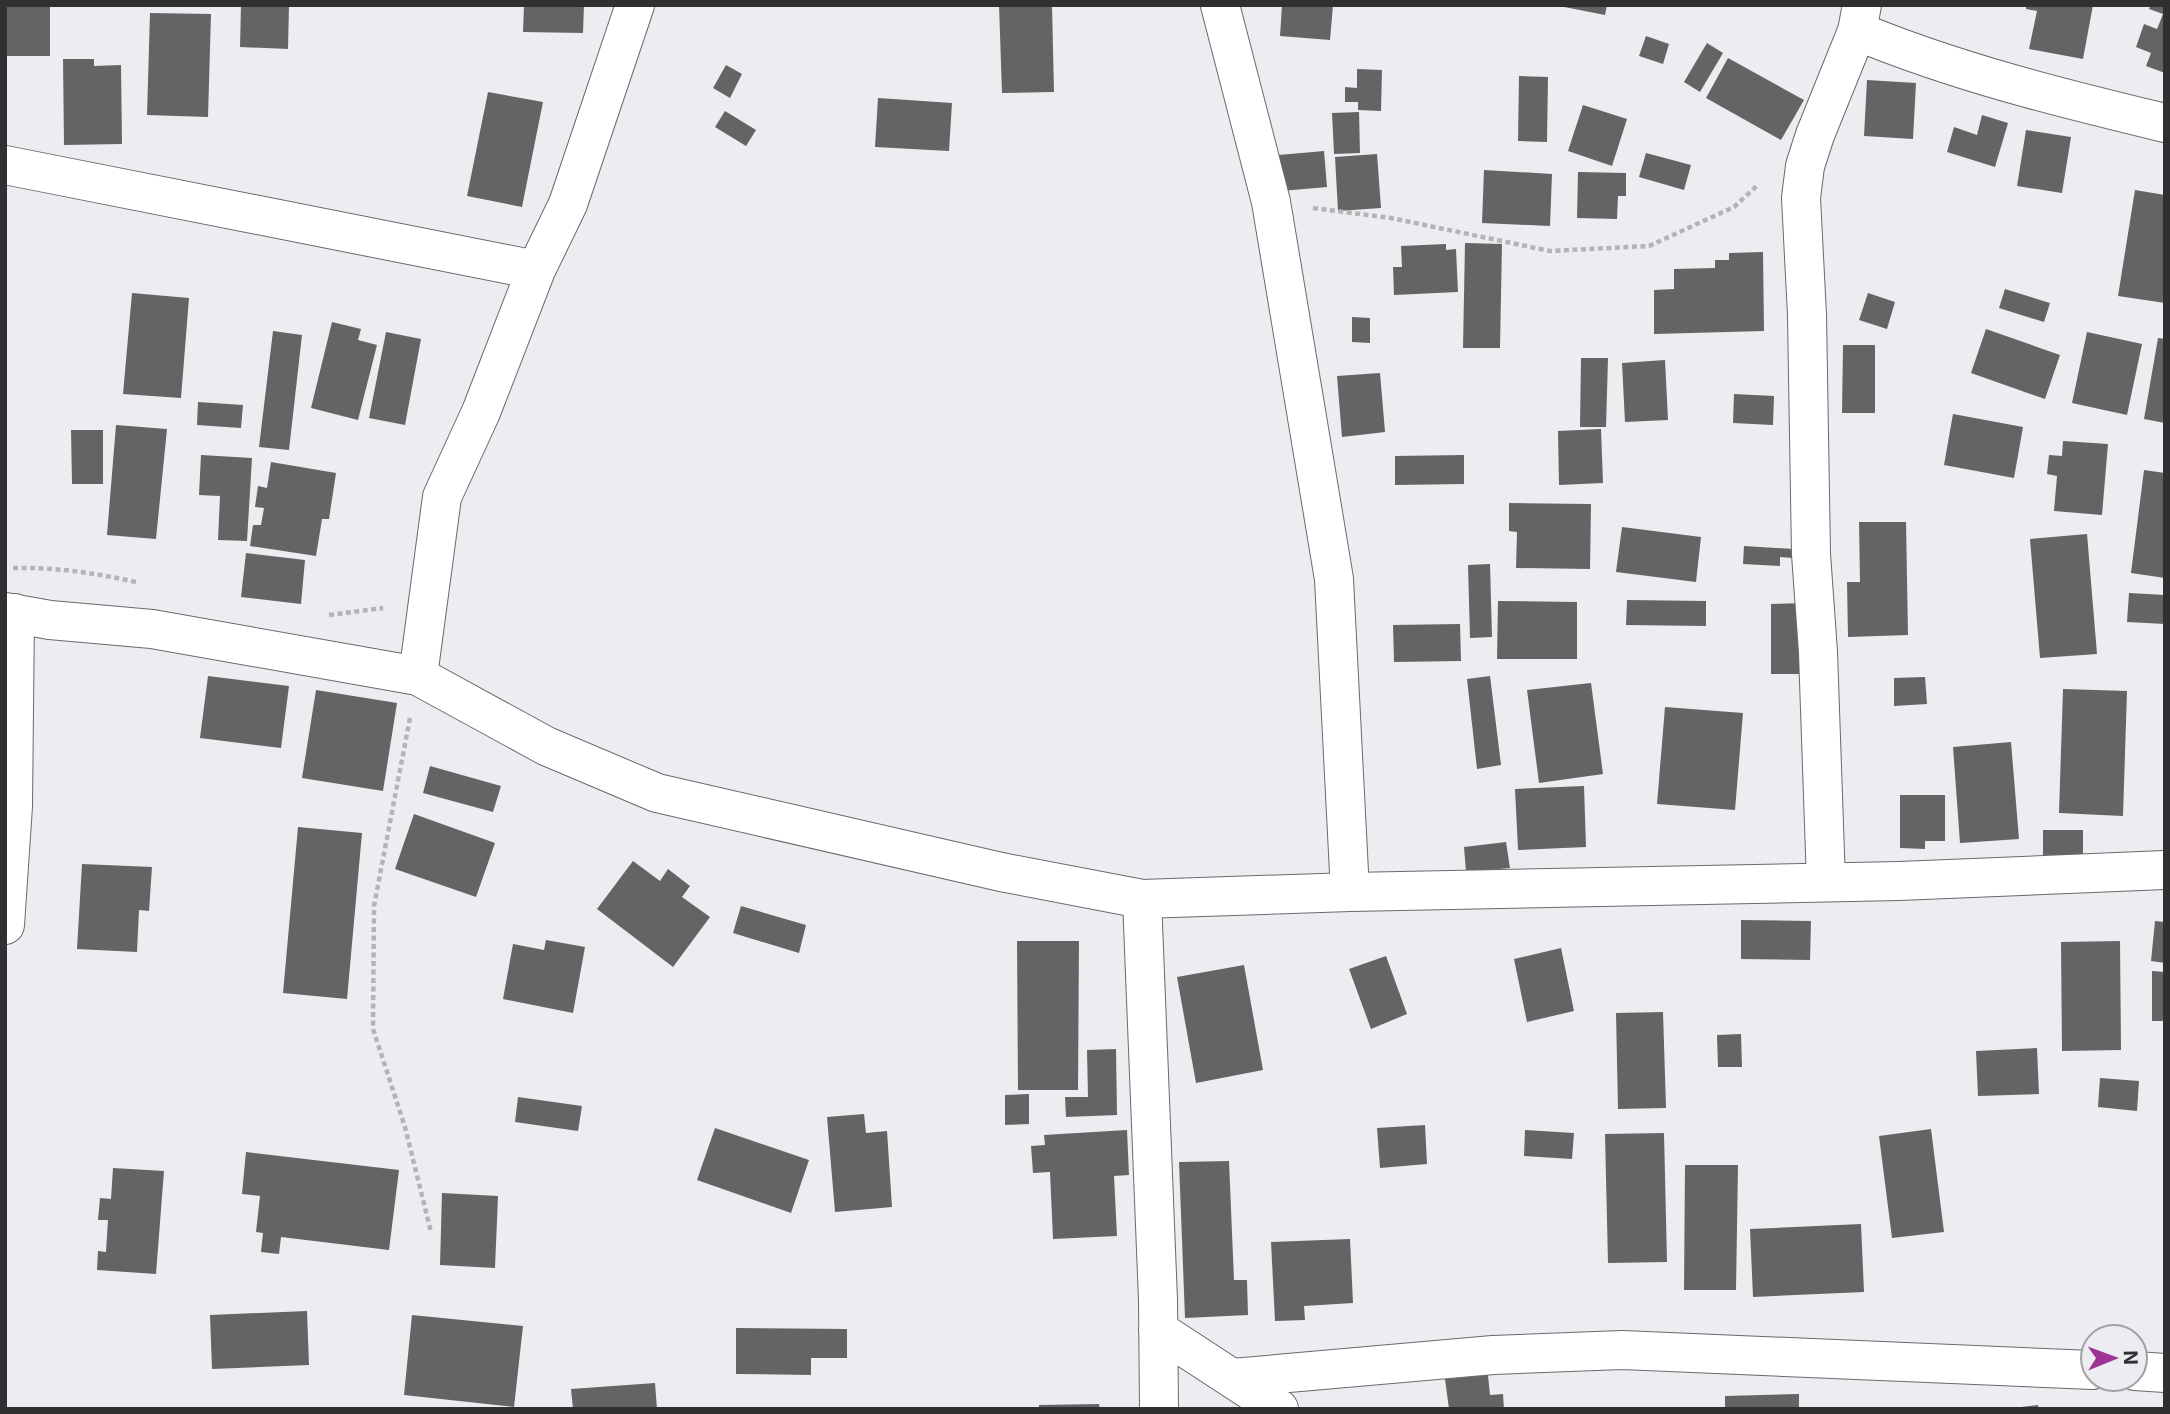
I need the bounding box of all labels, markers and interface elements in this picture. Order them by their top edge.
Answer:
north arrow [2079,1323,2149,1393]
text: N [2119,1350,2142,1365]

